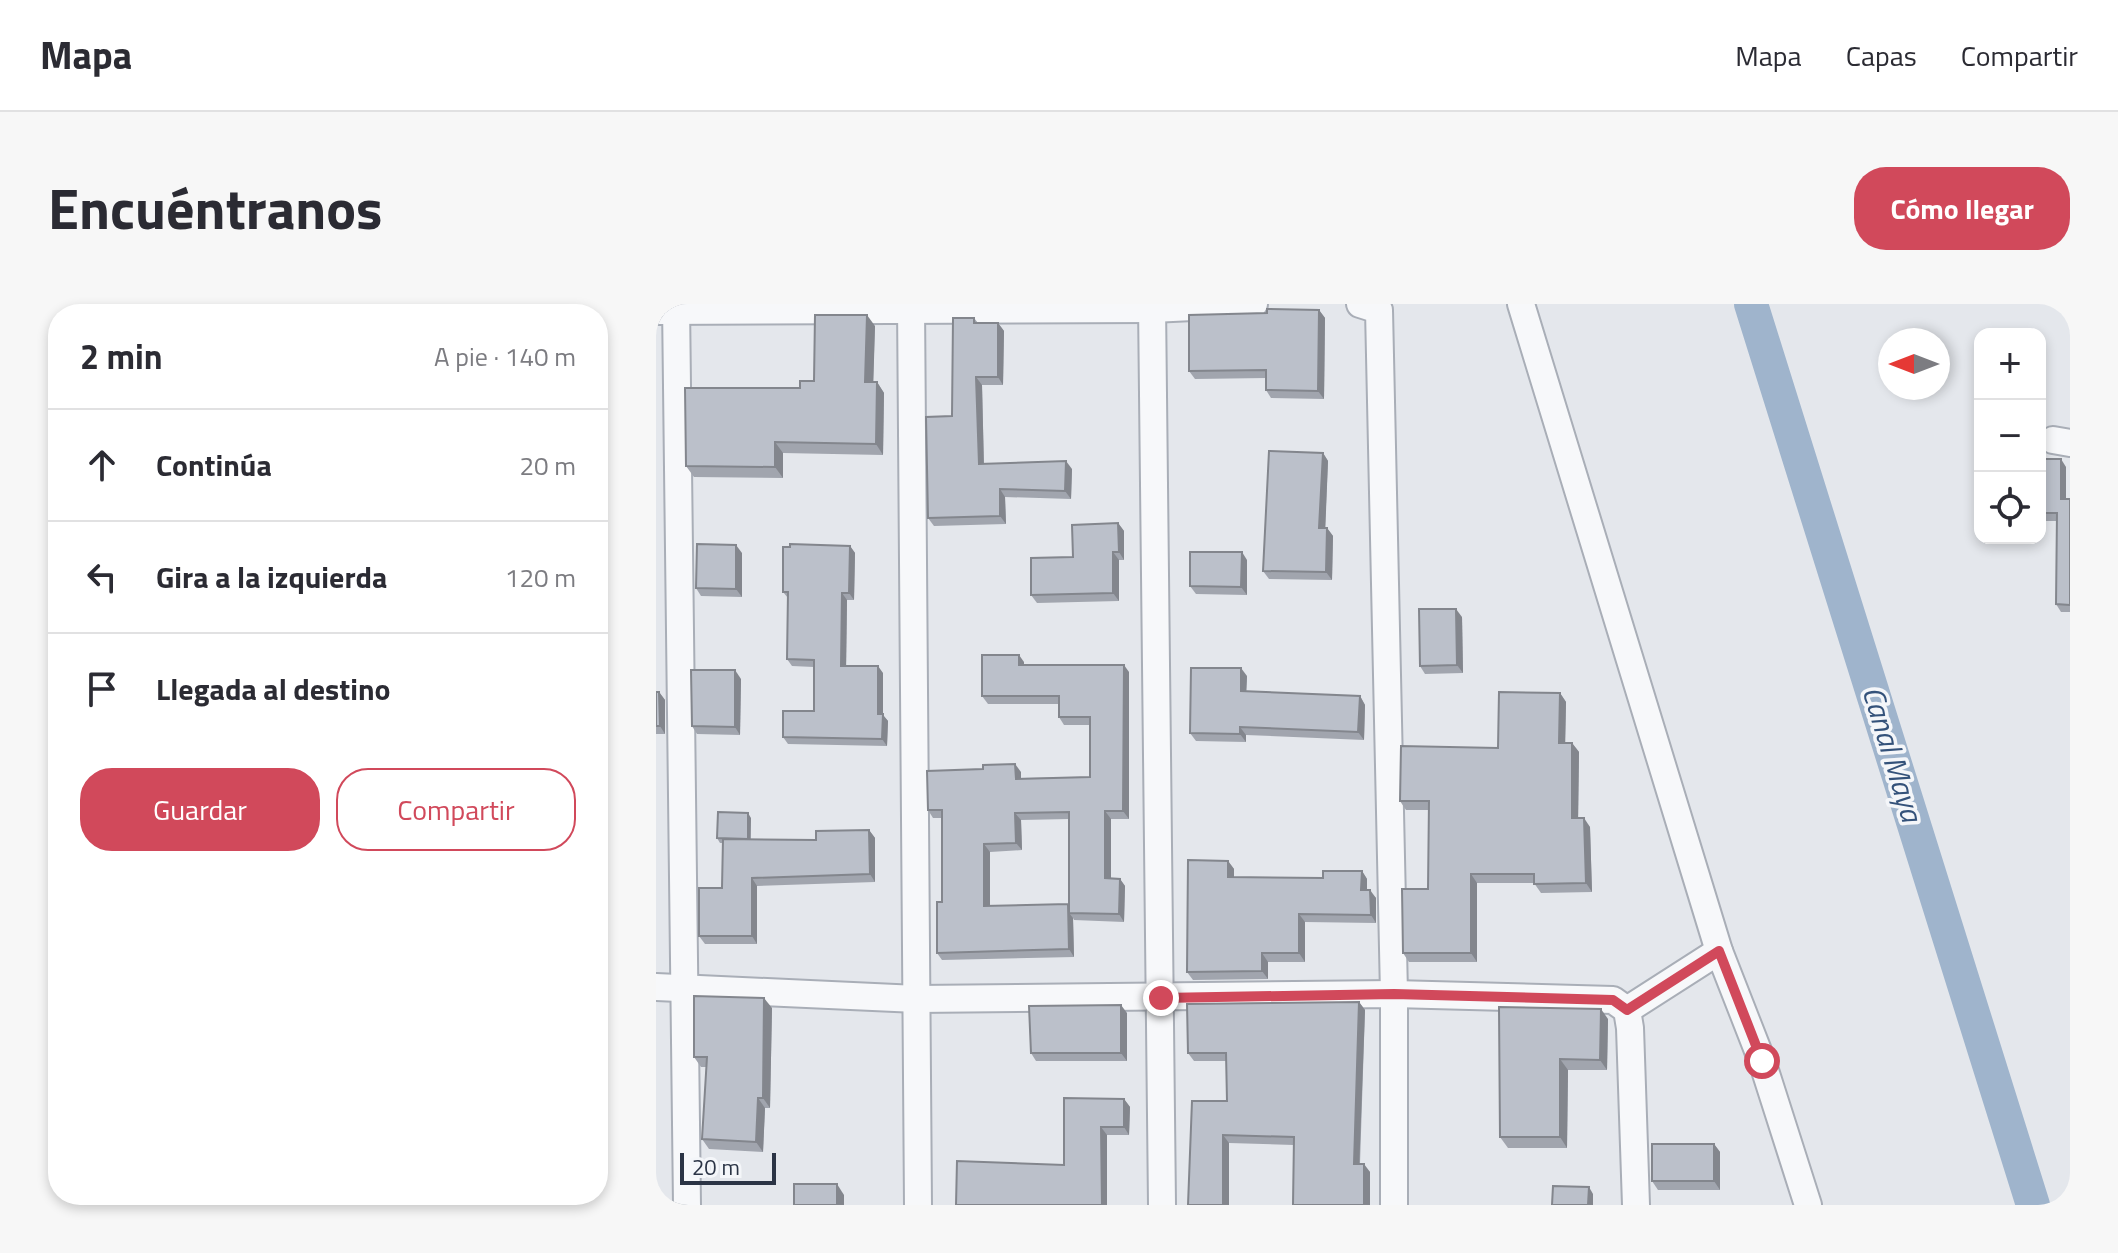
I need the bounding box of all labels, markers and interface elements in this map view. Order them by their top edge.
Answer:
text: Mapa [40,26,132,84]
text: Mapa [1735,34,1802,77]
text: Capas [1846,34,1917,77]
text: Compartir [1961,34,2078,77]
text: Encuéntranos [48,166,383,251]
button: Cómo llegar [1854,167,2070,250]
north arrow [1878,328,1950,400]
map controls [1974,328,2046,544]
button: + [1974,328,2046,400]
text: 2 min [80,330,163,382]
text: A pie · 140 m [434,337,576,376]
button: − [1974,400,2046,472]
text: Continúa [156,442,272,488]
icon: ahead [80,443,124,487]
text: 20 m [519,446,576,485]
button: locate [1974,472,2046,544]
text: Gira a la izquierda [156,554,387,600]
icon: left [80,555,124,599]
text: 120 m [505,558,576,597]
text: Llegada al destino [156,666,390,712]
icon: arrive [80,667,124,711]
water label: Canal Maya [1851,680,1936,829]
button: Guardar [80,768,320,851]
button: Compartir [336,768,576,851]
route end [1143,980,1179,1016]
route start [1744,1043,1780,1079]
scale bar [680,1149,776,1185]
text: 20 m [692,1150,740,1184]

